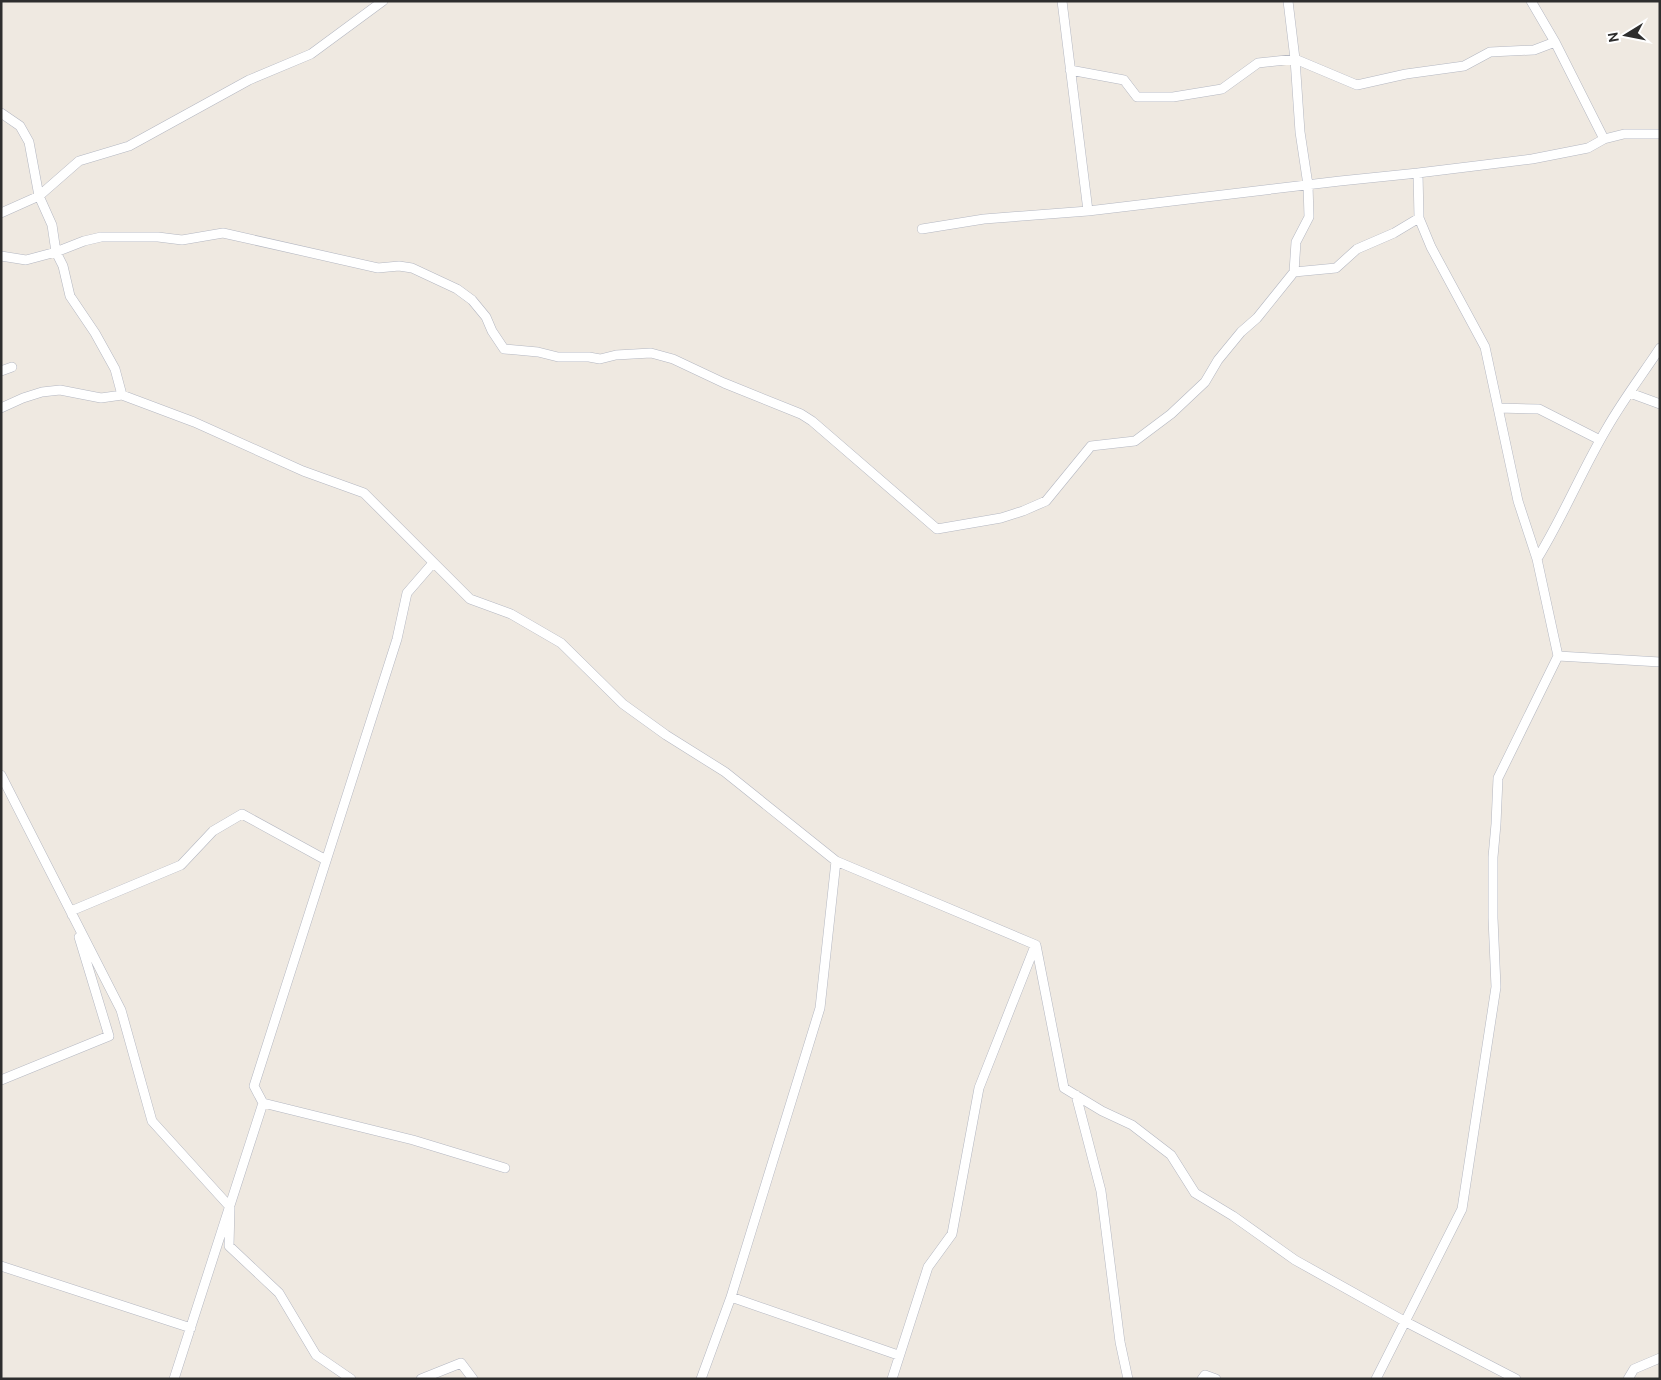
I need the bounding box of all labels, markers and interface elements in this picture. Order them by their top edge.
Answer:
north arrow [1601,10,1651,60]
text: N [1603,31,1623,44]

